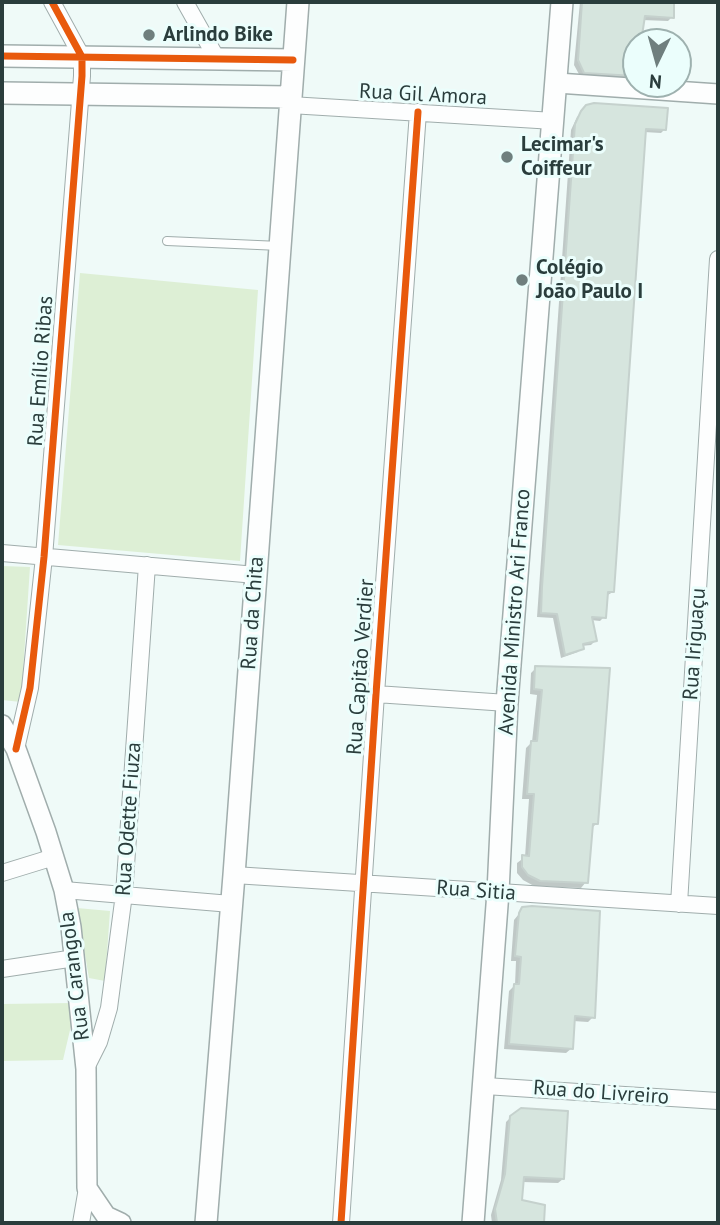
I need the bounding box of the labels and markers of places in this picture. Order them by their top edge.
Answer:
place label: Arlindo Bike [163,22,273,48]
marker: Arlindo Bike [141,27,157,43]
place label: Lecimar's Coiffeur [521,132,604,182]
marker: Lecimar's Coiffeur [499,149,515,165]
place label: Colégio João Paulo I [536,255,643,305]
marker: Colégio João Paulo I [514,272,530,288]

